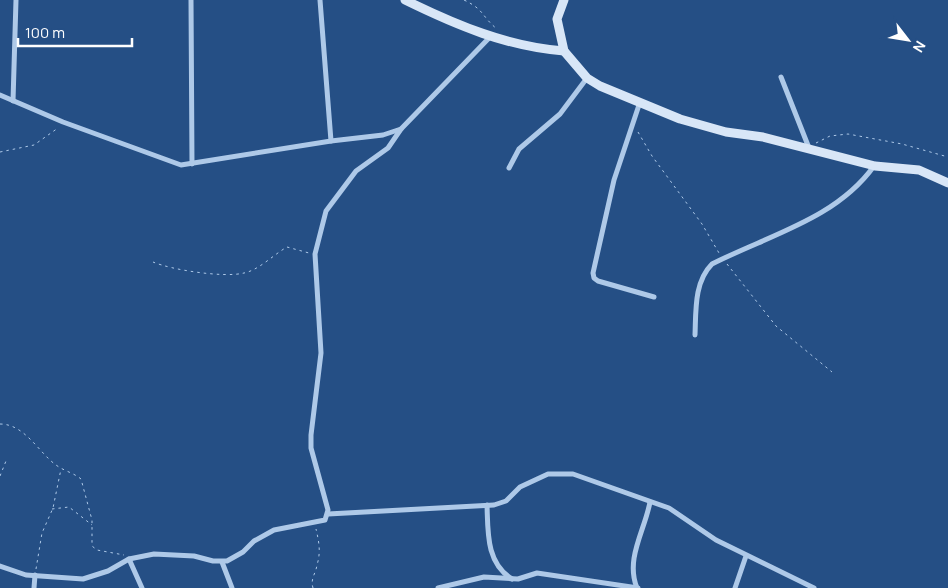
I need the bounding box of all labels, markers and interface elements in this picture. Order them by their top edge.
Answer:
scale bar [18,15,131,47]
north arrow [883,15,933,65]
text: 100 m [25,22,65,43]
text: N [909,38,930,56]

